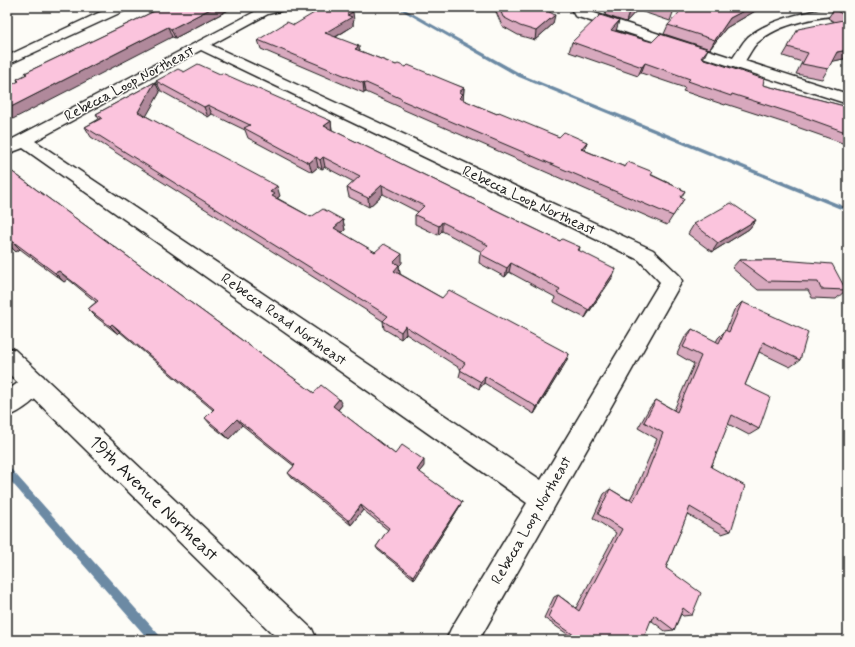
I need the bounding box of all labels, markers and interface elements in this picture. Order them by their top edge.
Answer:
street label: Rebecca Loop Northeast [61,41,199,127]
street label: Rebecca Loop Northeast [459,161,599,241]
street label: Rebecca Road Northeast [217,269,351,371]
street label: 19th Avenue Northeast [83,430,224,567]
street label: Rebecca Loop Northeast [487,452,577,588]

